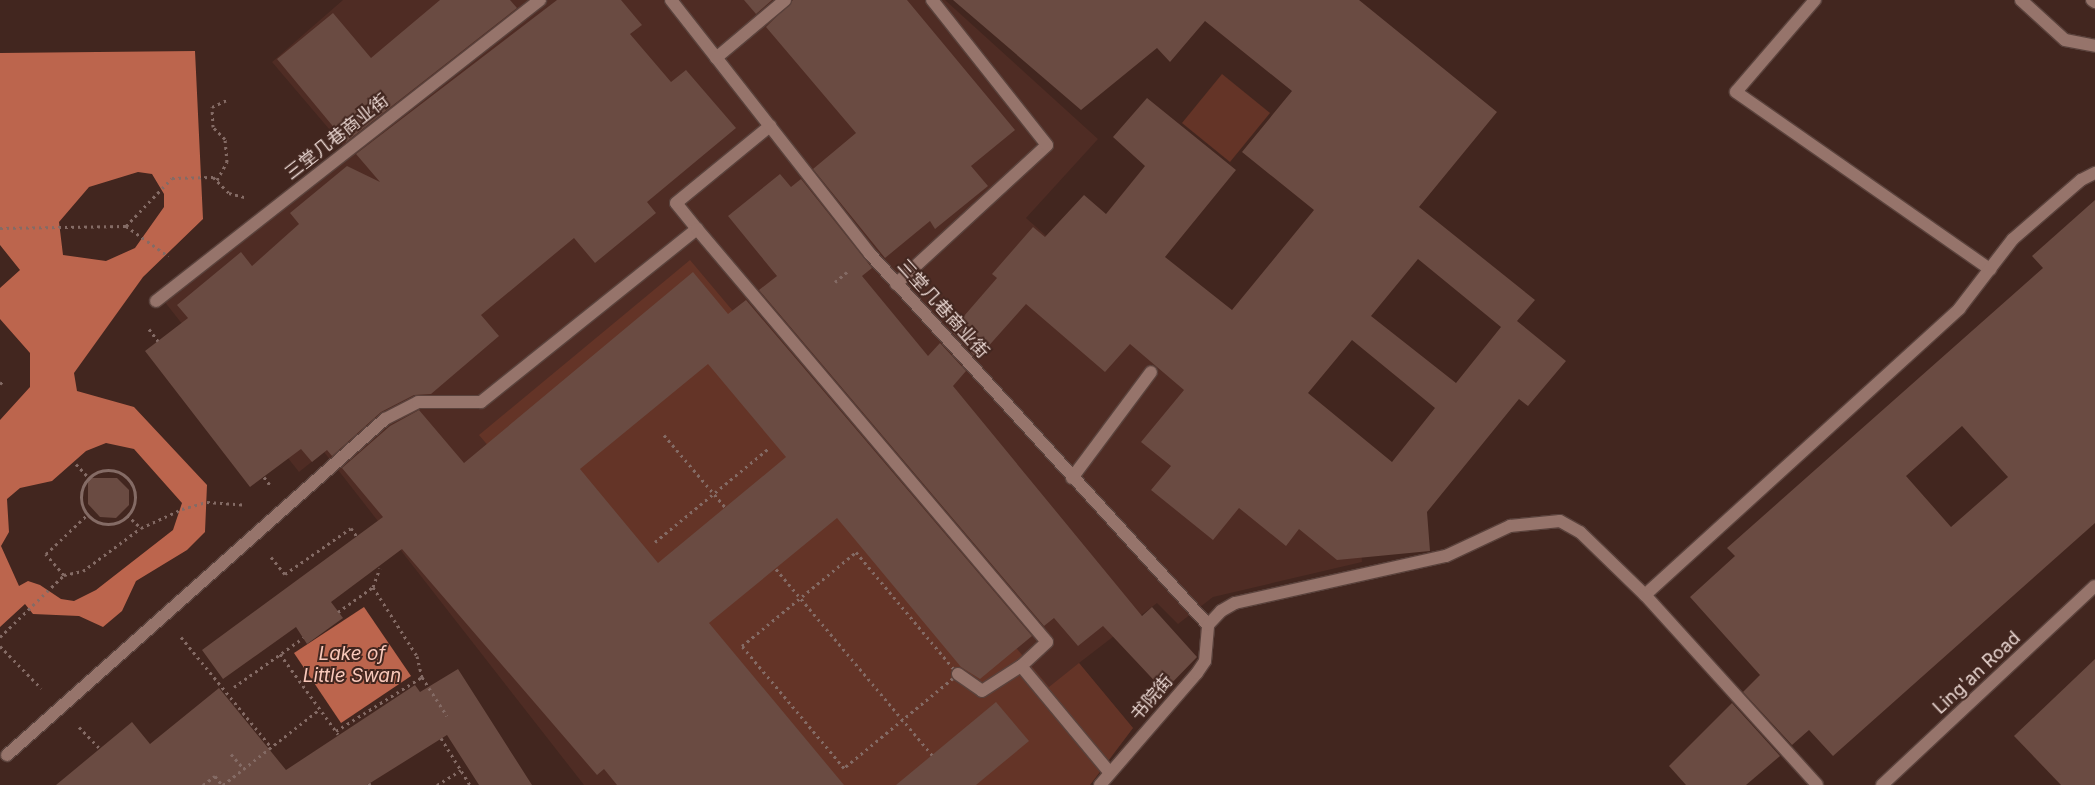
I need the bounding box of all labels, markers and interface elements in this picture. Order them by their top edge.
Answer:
street label: 三堂几巷商业街 [281,90,393,184]
street label: 三堂几巷商业街 [893,255,993,363]
street label: Ling'an Road [1929,627,2025,719]
water label: Lake of Little Swan [303,643,401,687]
street label: 书院街 [1126,671,1178,725]

